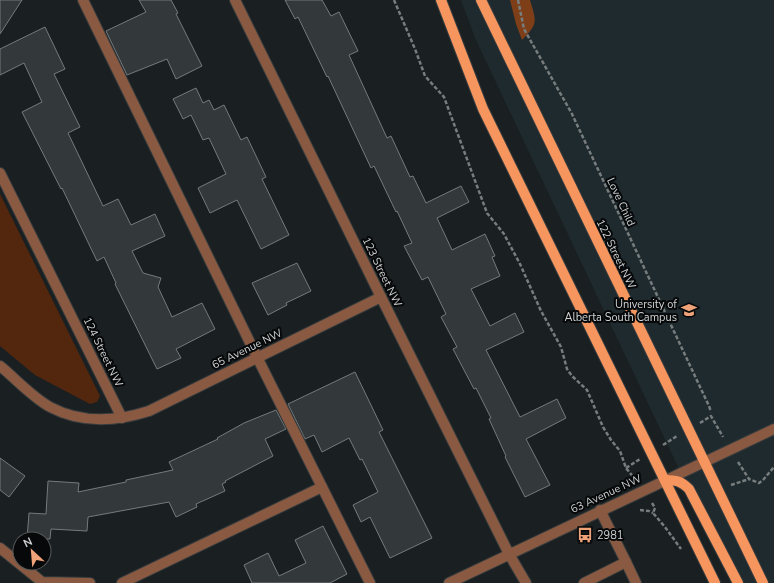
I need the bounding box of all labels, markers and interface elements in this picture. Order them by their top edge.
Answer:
street label: Love Child [603,175,639,229]
street label: 122 Street NW [593,217,639,291]
street label: 123 Street NW [359,235,405,309]
place label: University of Alberta South Campus [564,297,677,325]
school or university icon: University of Alberta South Campus [680,301,698,319]
street label: 124 Street NW [80,315,126,389]
street label: 65 Avenue NW [209,325,285,373]
street label: 63 Avenue NW [568,471,644,517]
bus stop icon: 2981 [576,526,594,544]
place label: 2981 [597,528,623,543]
north arrow [12,531,52,571]
text: N [21,534,35,551]

